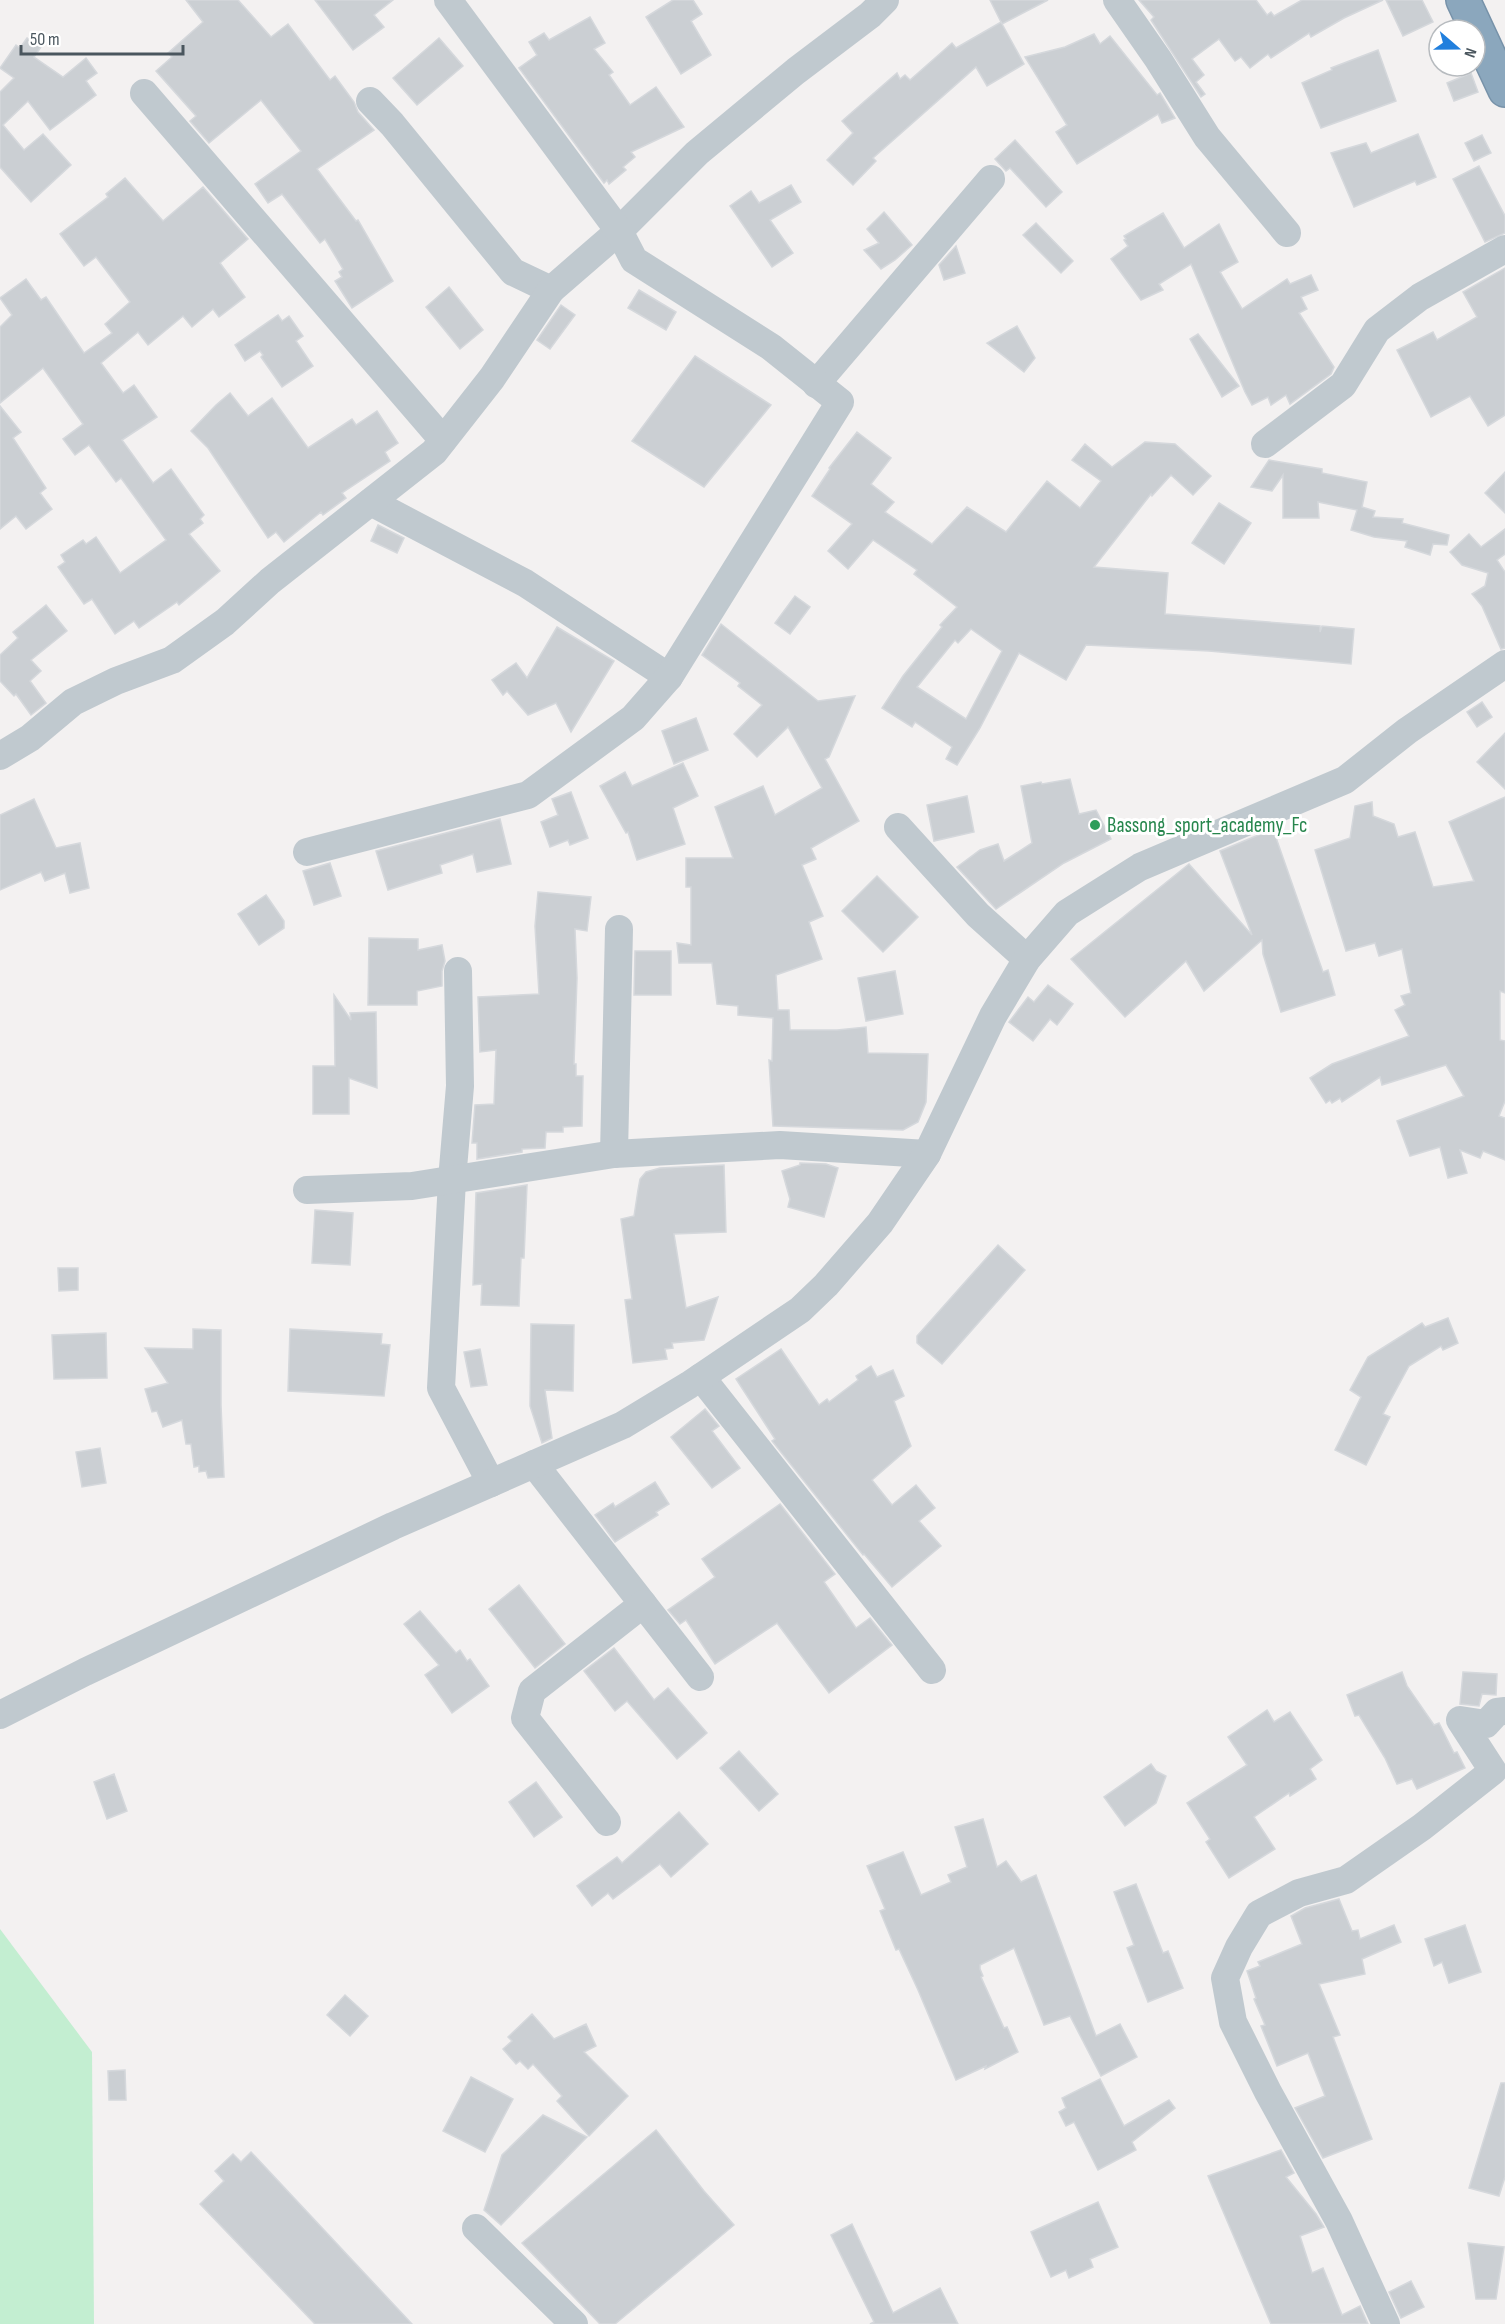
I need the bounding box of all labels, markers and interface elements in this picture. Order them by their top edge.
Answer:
scale bar [21,18,183,56]
north arrow [1427,18,1487,78]
text: 50 m [30,29,60,50]
text: N [1459,45,1480,60]
place label: Bassong_sport_academy_Fc [1107,813,1308,838]
marker: Bassong_sport_academy_Fc [1088,818,1102,832]

